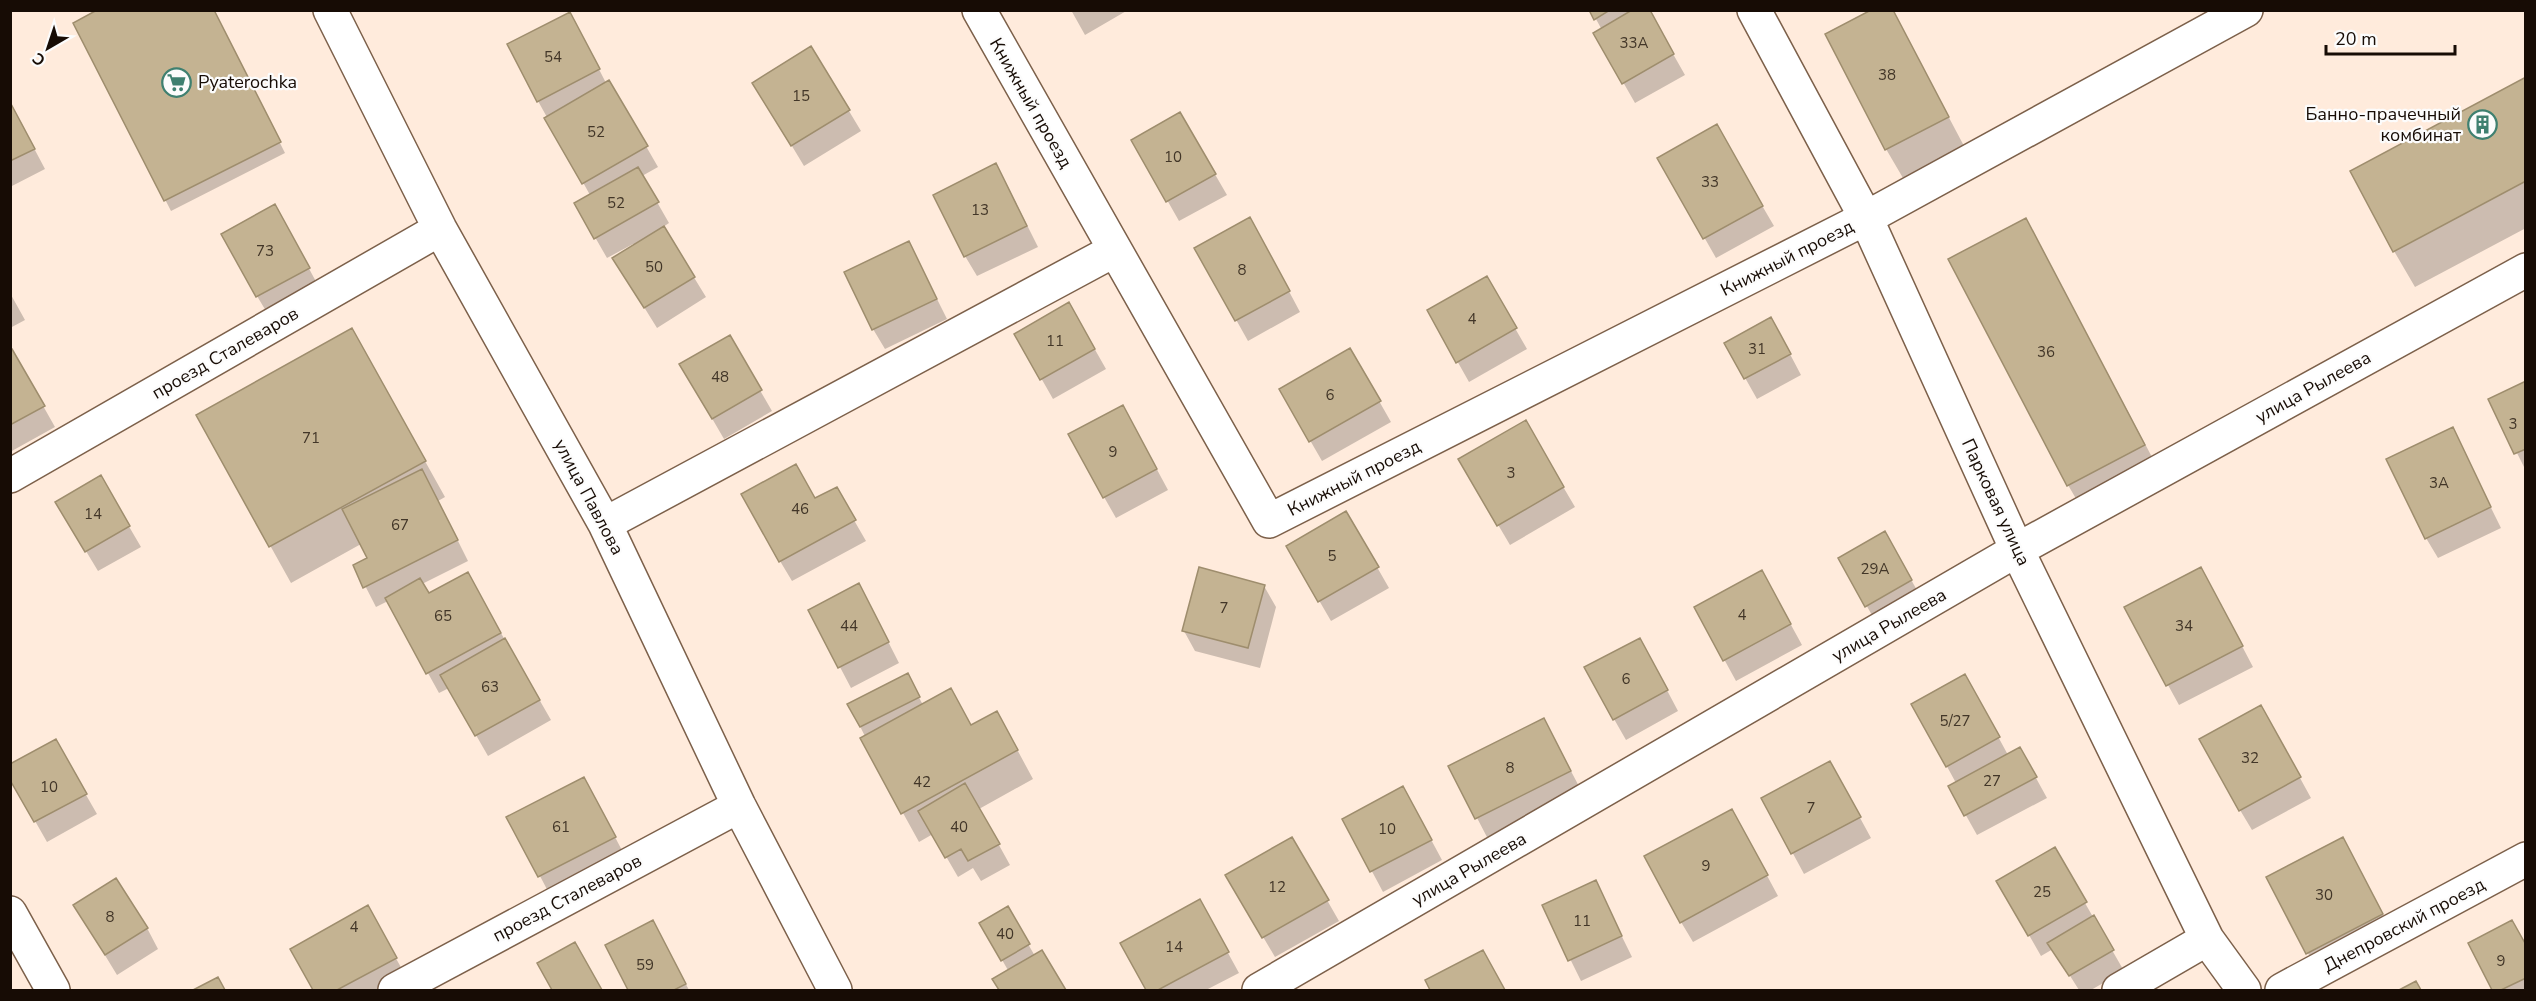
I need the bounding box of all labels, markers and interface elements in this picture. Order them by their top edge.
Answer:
north arrow [18,18,78,78]
scale bar [2326,18,2455,56]
text: 20 m [2335,27,2377,51]
house number: 33А [1620,33,1649,53]
street label: Книжный проезд [984,34,1078,173]
text: С [28,47,50,71]
house number: 54 [544,47,562,67]
house number: 38 [1878,65,1896,85]
supermarket icon: Pyaterochka [161,66,193,98]
place label: Pyaterochka [198,70,297,94]
house number: 15 [792,86,810,106]
place label: Банно-прачечный комбинат [2305,102,2461,147]
building icon: Банно-прачечный комбинат [2466,108,2498,140]
house number: 52 [587,122,605,142]
house number: 10 [1164,147,1182,167]
house number: 33 [1701,172,1719,192]
house number: 52 [607,193,625,213]
house number: 13 [971,200,989,220]
street label: Книжный проезд [1716,214,1858,302]
house number: 73 [256,241,274,261]
house number: 50 [645,257,663,277]
house number: 8 [1237,260,1247,280]
street label: проезд Сталеваров [147,301,303,405]
house number: 4 [1467,309,1477,329]
house number: 11 [1046,331,1064,351]
house number: 31 [1748,339,1766,359]
house number: 36 [2037,342,2055,362]
street label: улица Рылеева [2251,345,2375,429]
house number: 48 [711,367,729,387]
house number: 6 [1325,385,1335,405]
house number: 3 [2508,414,2518,434]
house number: 71 [302,428,320,448]
street label: Книжный проезд [1283,434,1425,522]
street label: улица Павлова [548,435,630,559]
street label: Парковая улица [1956,435,2036,569]
house number: 9 [1108,442,1118,462]
house number: 3 [1506,463,1516,483]
house number: 3А [2429,473,2449,493]
house number: 46 [791,499,809,519]
house number: 14 [84,504,102,524]
house number: 67 [391,515,409,535]
house number: 5 [1327,546,1337,566]
house number: 29А [1861,559,1890,579]
street label: улица Рылеева [1827,582,1951,668]
house number: 7 [1219,598,1229,618]
house number: 4 [1737,605,1747,625]
house number: 65 [434,606,452,626]
house number: 44 [840,616,858,636]
house number: 34 [2175,616,2193,636]
house number: 6 [1621,669,1631,689]
house number: 63 [481,677,499,697]
house number: 5/27 [1939,711,1971,731]
house number: 32 [2241,748,2259,768]
house number: 8 [1505,758,1515,778]
house number: 27 [1983,771,2001,791]
house number: 42 [913,772,931,792]
house number: 10 [40,777,58,797]
house number: 7 [1806,798,1816,818]
house number: 61 [552,817,570,837]
house number: 40 [950,817,968,837]
house number: 10 [1378,819,1396,839]
street label: улица Рылеева [1407,826,1531,912]
street label: проезд Сталеваров [488,848,646,947]
house number: 9 [1701,856,1711,876]
street label: Днепровский проезд [2319,872,2489,978]
house number: 12 [1268,877,1286,897]
house number: 25 [2033,882,2051,902]
house number: 30 [2315,885,2333,905]
house number: 8 [105,907,115,927]
house number: 11 [1573,911,1591,931]
house number: 4 [349,917,359,937]
house number: 40 [996,924,1014,944]
house number: 14 [1165,937,1183,957]
house number: 9 [2496,951,2506,971]
house number: 59 [636,955,654,975]

